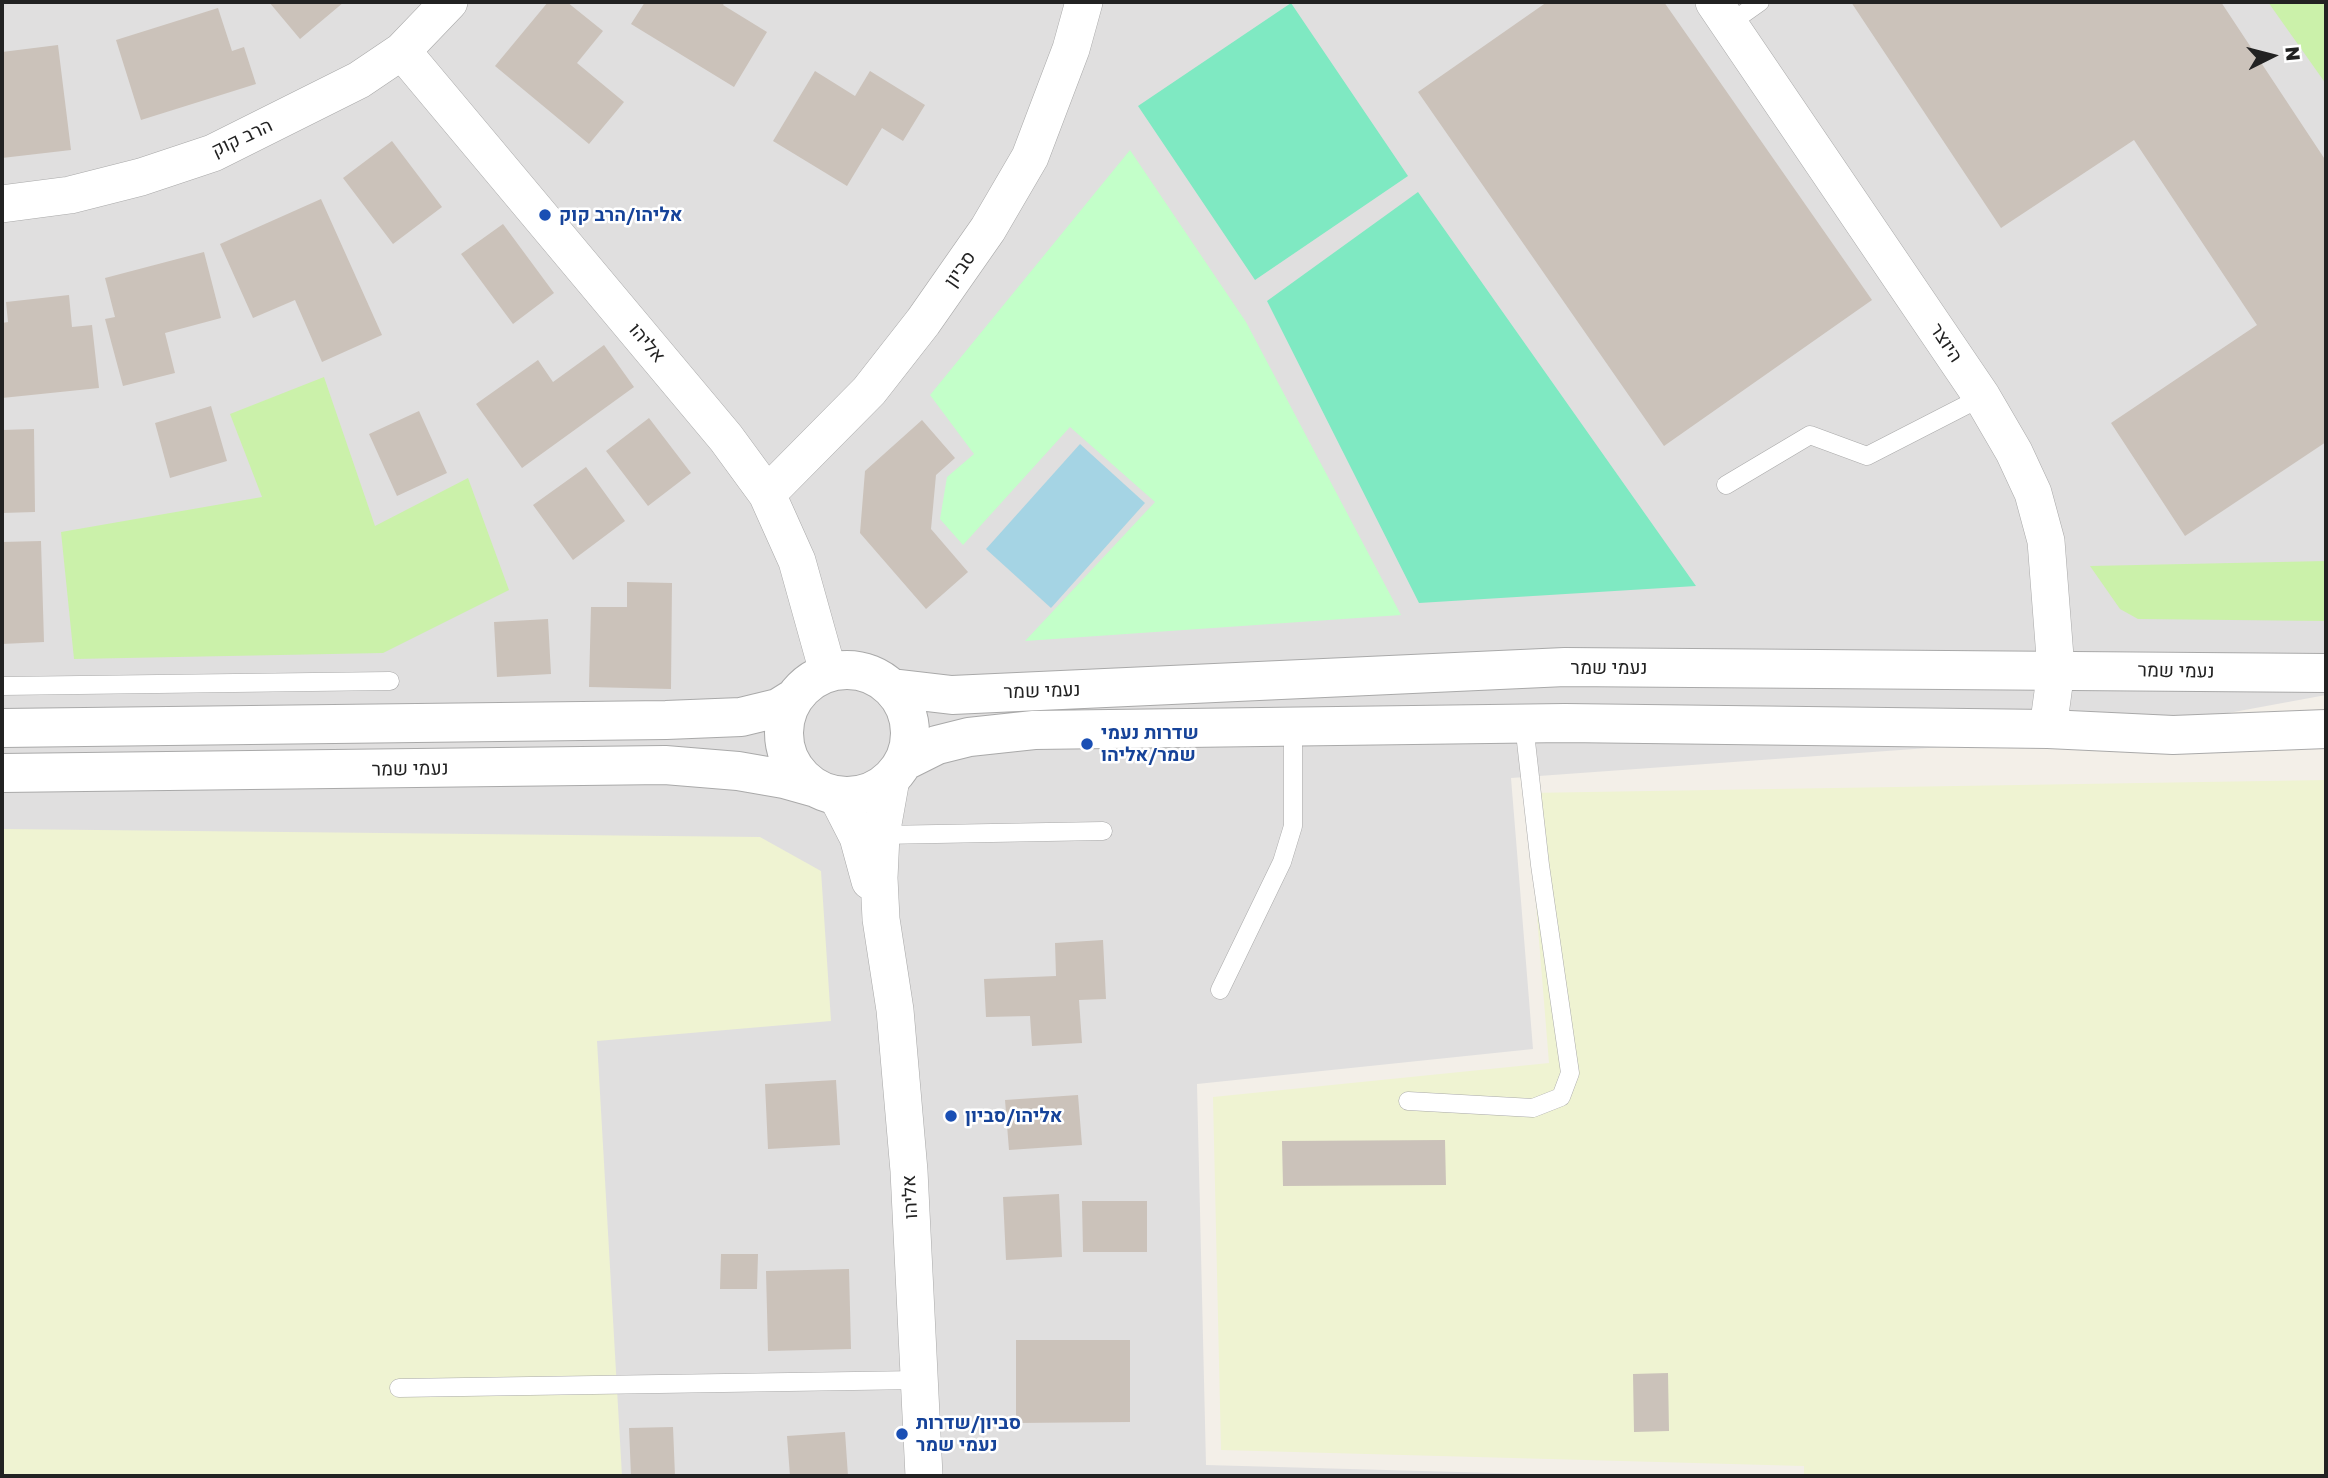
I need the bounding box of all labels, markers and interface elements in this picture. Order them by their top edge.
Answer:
north arrow [2237,21,2307,91]
text: N [2281,45,2306,62]
street label: הרב קוק [208,114,276,162]
place label: אליהו/הרב קוק [559,204,682,226]
marker: אליהו/הרב קוק [537,207,553,223]
street label: סביון [940,247,980,291]
street label: אליהו [624,319,670,367]
street label: היוצר [1925,319,1967,367]
street label: נעמי שמר [1571,657,1647,679]
street label: נעמי שמר [2137,659,2215,683]
street label: נעמי שמר [1003,678,1081,704]
place label: שדרות נעמי שמר/אליהו [1101,722,1199,766]
marker: שדרות נעמי שמר/אליהו [1079,736,1095,752]
street label: נעמי שמר [371,757,449,781]
place label: אליהו/סביון [965,1105,1063,1127]
marker: אליהו/סביון [943,1108,959,1124]
street label: אליהו [897,1174,923,1220]
place label: סביון/שדרות נעמי שמר [916,1412,1021,1456]
marker: סביון/שדרות נעמי שמר [894,1426,910,1442]

